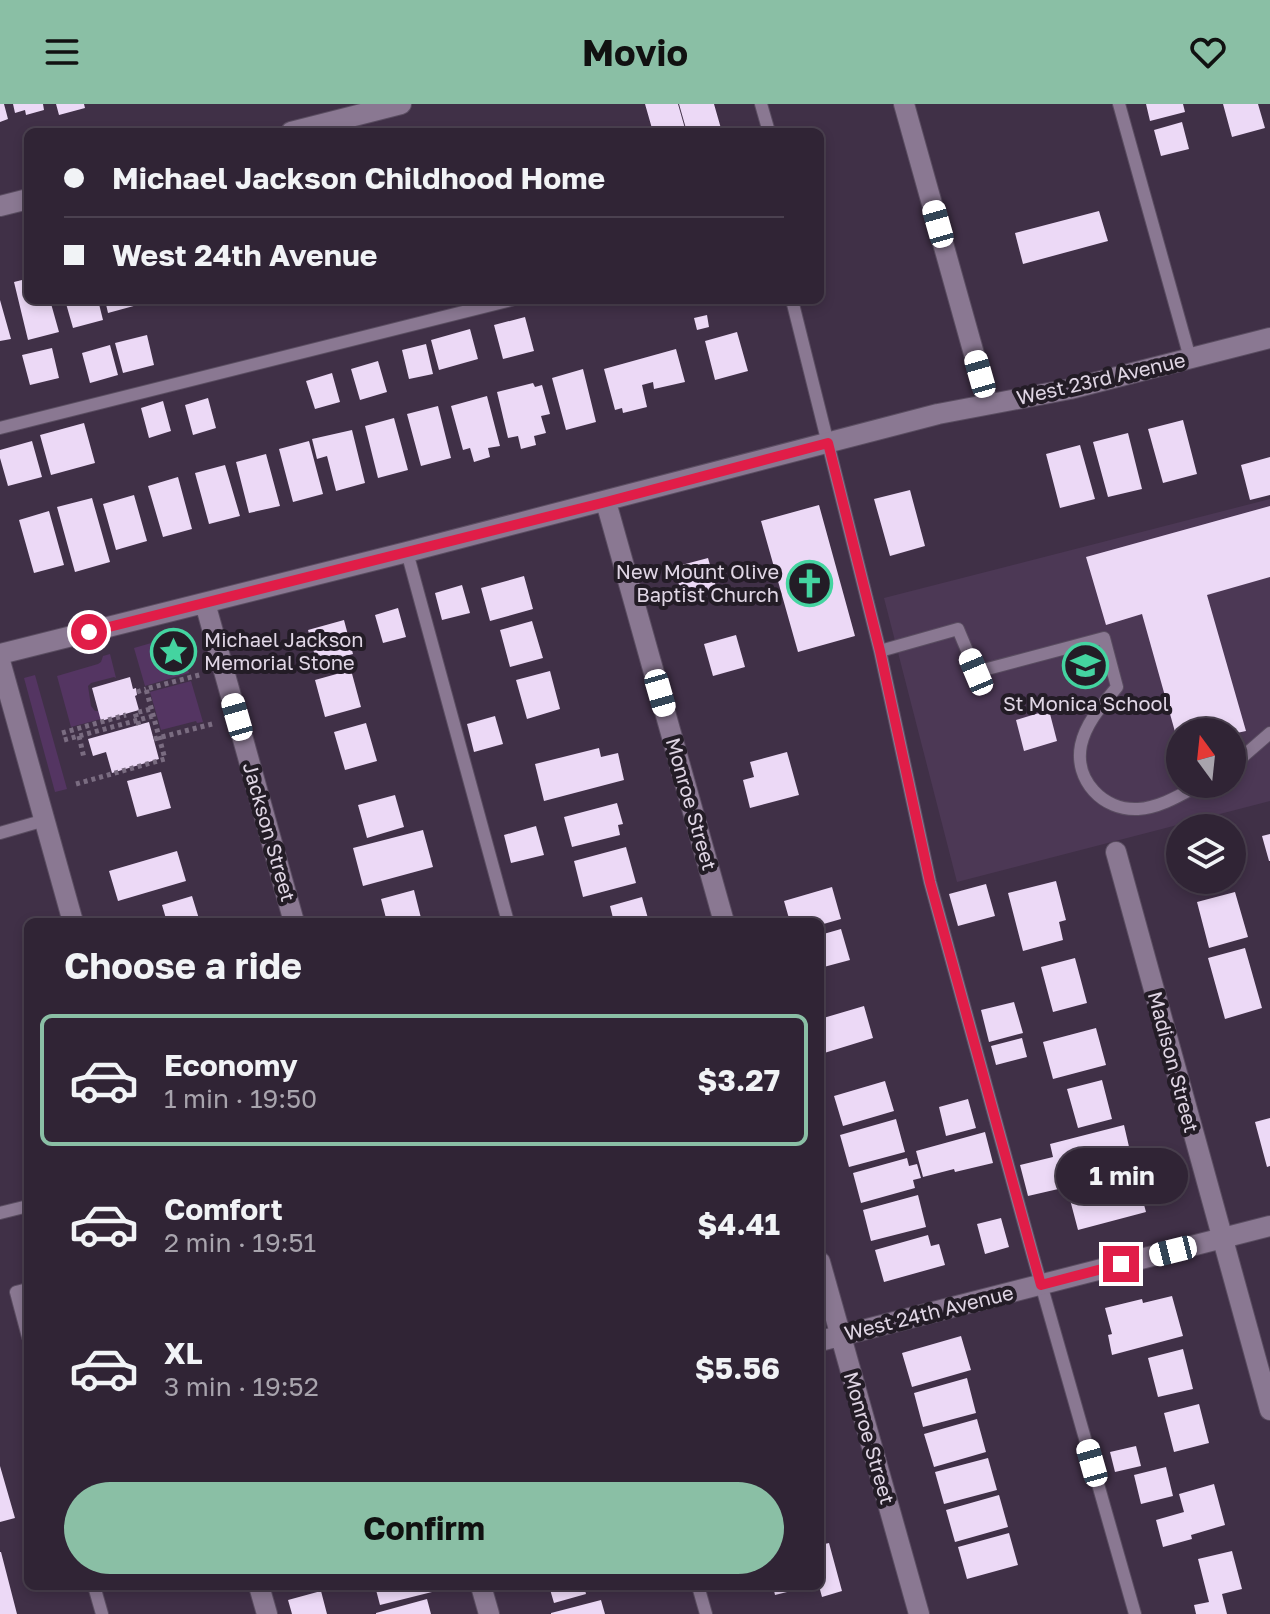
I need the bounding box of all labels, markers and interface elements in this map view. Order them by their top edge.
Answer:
icon: menu [40,30,84,74]
icon: heart [1186,30,1230,74]
text: Movio [582,31,688,74]
text: Michael Jackson Childhood Home [112,160,605,196]
car [920,198,956,250]
text: West 24th Avenue [112,237,378,273]
street label: West 23rd Avenue [1014,347,1187,409]
car [962,348,998,400]
place label: New Mount Olive Baptist Church [616,559,779,606]
church icon: New Mount Olive Baptist Church [786,559,834,607]
route start [71,614,107,650]
place icon: Michael Jackson Memorial Stone [149,627,197,675]
place label: Michael Jackson Memorial Stone [204,627,364,674]
school or university icon: St Monica School [1062,641,1110,689]
car [956,645,996,699]
car [642,667,678,719]
car [219,691,255,743]
place label: St Monica School [1003,691,1169,715]
north arrow [1166,718,1246,798]
map controls [1166,718,1246,894]
street label: Monroe Street [662,735,722,873]
street label: Jackson Street [239,759,301,904]
button: layers [1166,814,1246,894]
text: Choose a ride [64,944,302,987]
street label: Madison Street [1144,988,1204,1135]
icon: car [68,1044,140,1116]
text: Economy [164,1047,298,1083]
text: $3.27 [697,1062,780,1098]
text: 1 min · 19:50 [164,1083,317,1114]
callout: 1 min [1055,1148,1187,1204]
text: 1 min [1089,1160,1155,1191]
icon: car [68,1188,140,1260]
text: Comfort [164,1191,283,1227]
text: $4.41 [697,1206,780,1242]
text: 2 min · 19:51 [164,1227,316,1258]
car [1147,1234,1199,1268]
route end [1103,1246,1139,1282]
street label: West 24th Avenue [842,1279,1016,1345]
icon: car [68,1332,140,1404]
text: XL [164,1335,203,1371]
text: $5.56 [695,1350,780,1386]
street label: Monroe Street [840,1369,900,1507]
text: 3 min · 19:52 [164,1371,319,1402]
car [1074,1437,1110,1489]
button: Confirm [64,1482,784,1574]

